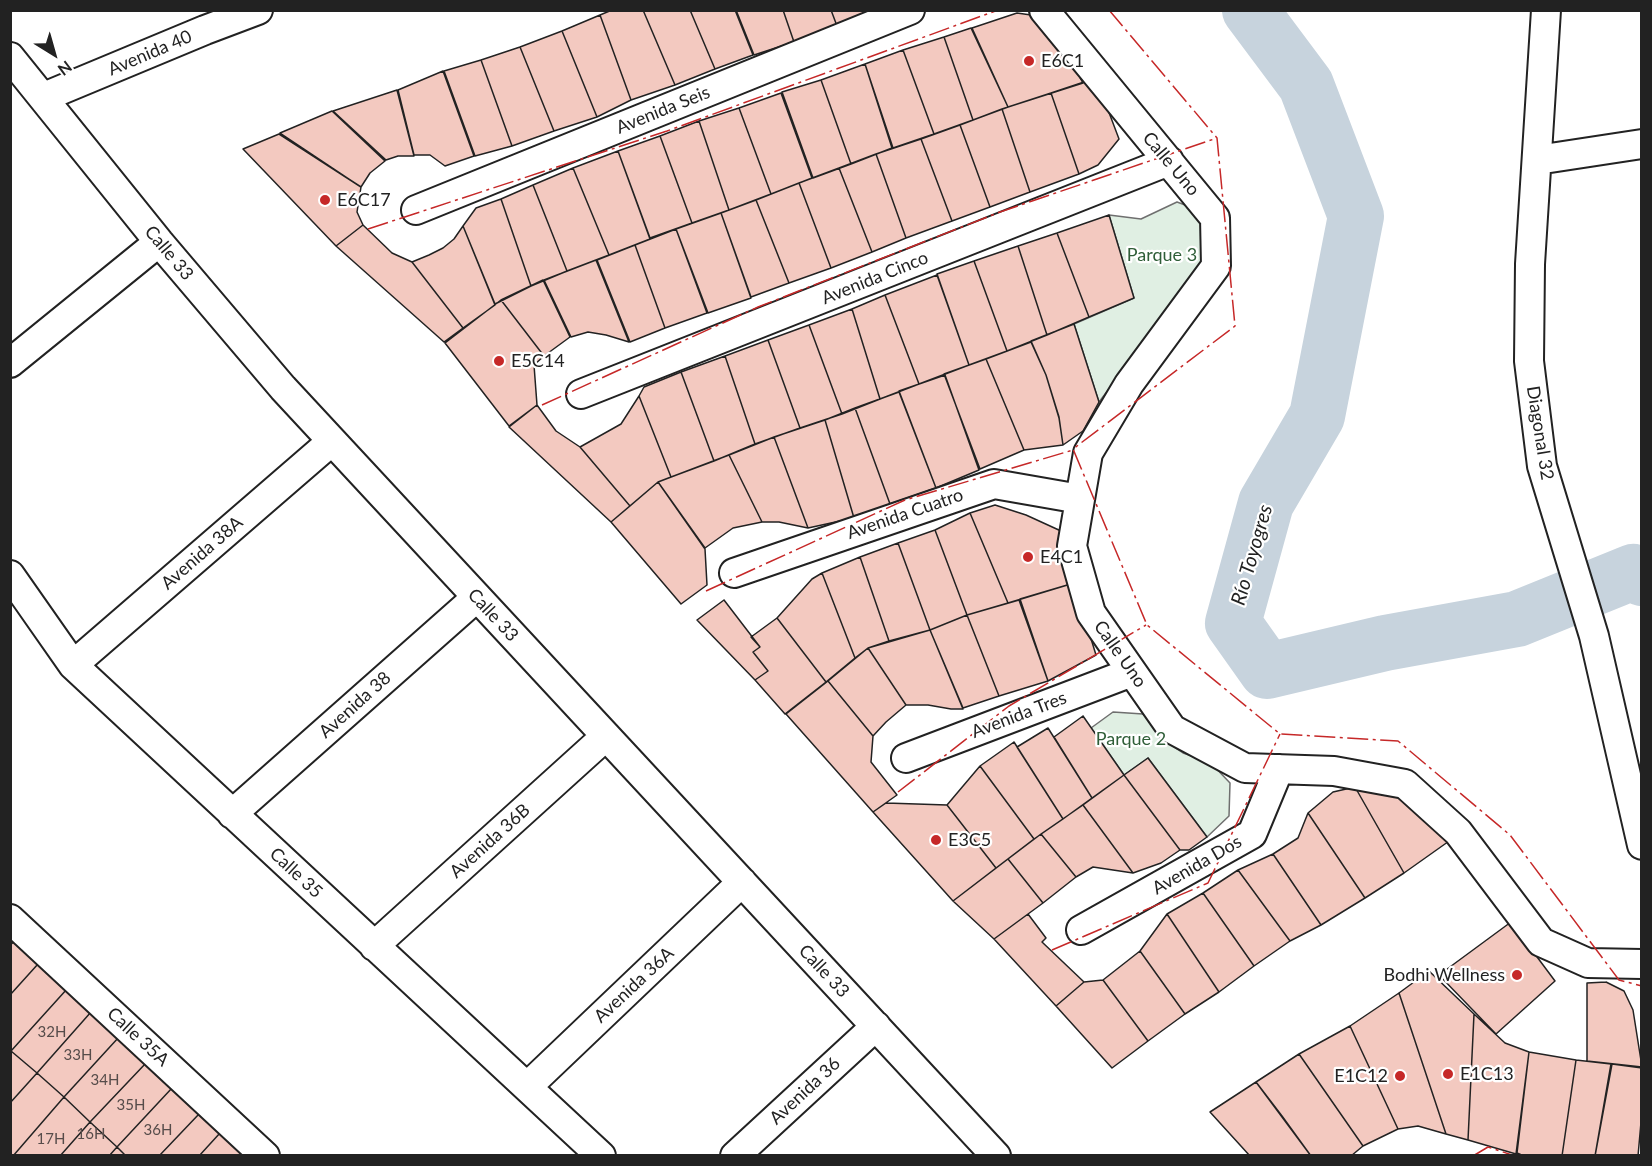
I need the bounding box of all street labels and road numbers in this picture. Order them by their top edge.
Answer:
street label: Avenida 40 [105,26,195,80]
street label: Avenida Seis [613,81,713,139]
street label: Calle Uno [1138,128,1204,200]
street label: Calle 33 [140,221,198,285]
street label: Avenida Cinco [819,247,931,309]
street label: Diagonal 32 [1522,384,1558,482]
street label: Avenida Cuatro [844,484,966,544]
street label: Avenida 38A [157,512,247,594]
street label: Calle 33 [463,584,523,646]
street label: Calle Uno [1089,616,1151,692]
street label: Avenida 38 [315,667,395,743]
street label: Avenida Tres [968,687,1070,743]
street label: Avenida 36B [445,799,535,883]
street label: Avenida Dos [1148,831,1246,899]
street label: Calle 35 [265,843,327,903]
street label: Calle 33 [794,940,854,1002]
street label: Avenida 36A [590,943,678,1027]
street label: Calle 35A [103,1003,173,1071]
street label: Avenida 36 [765,1053,845,1129]

